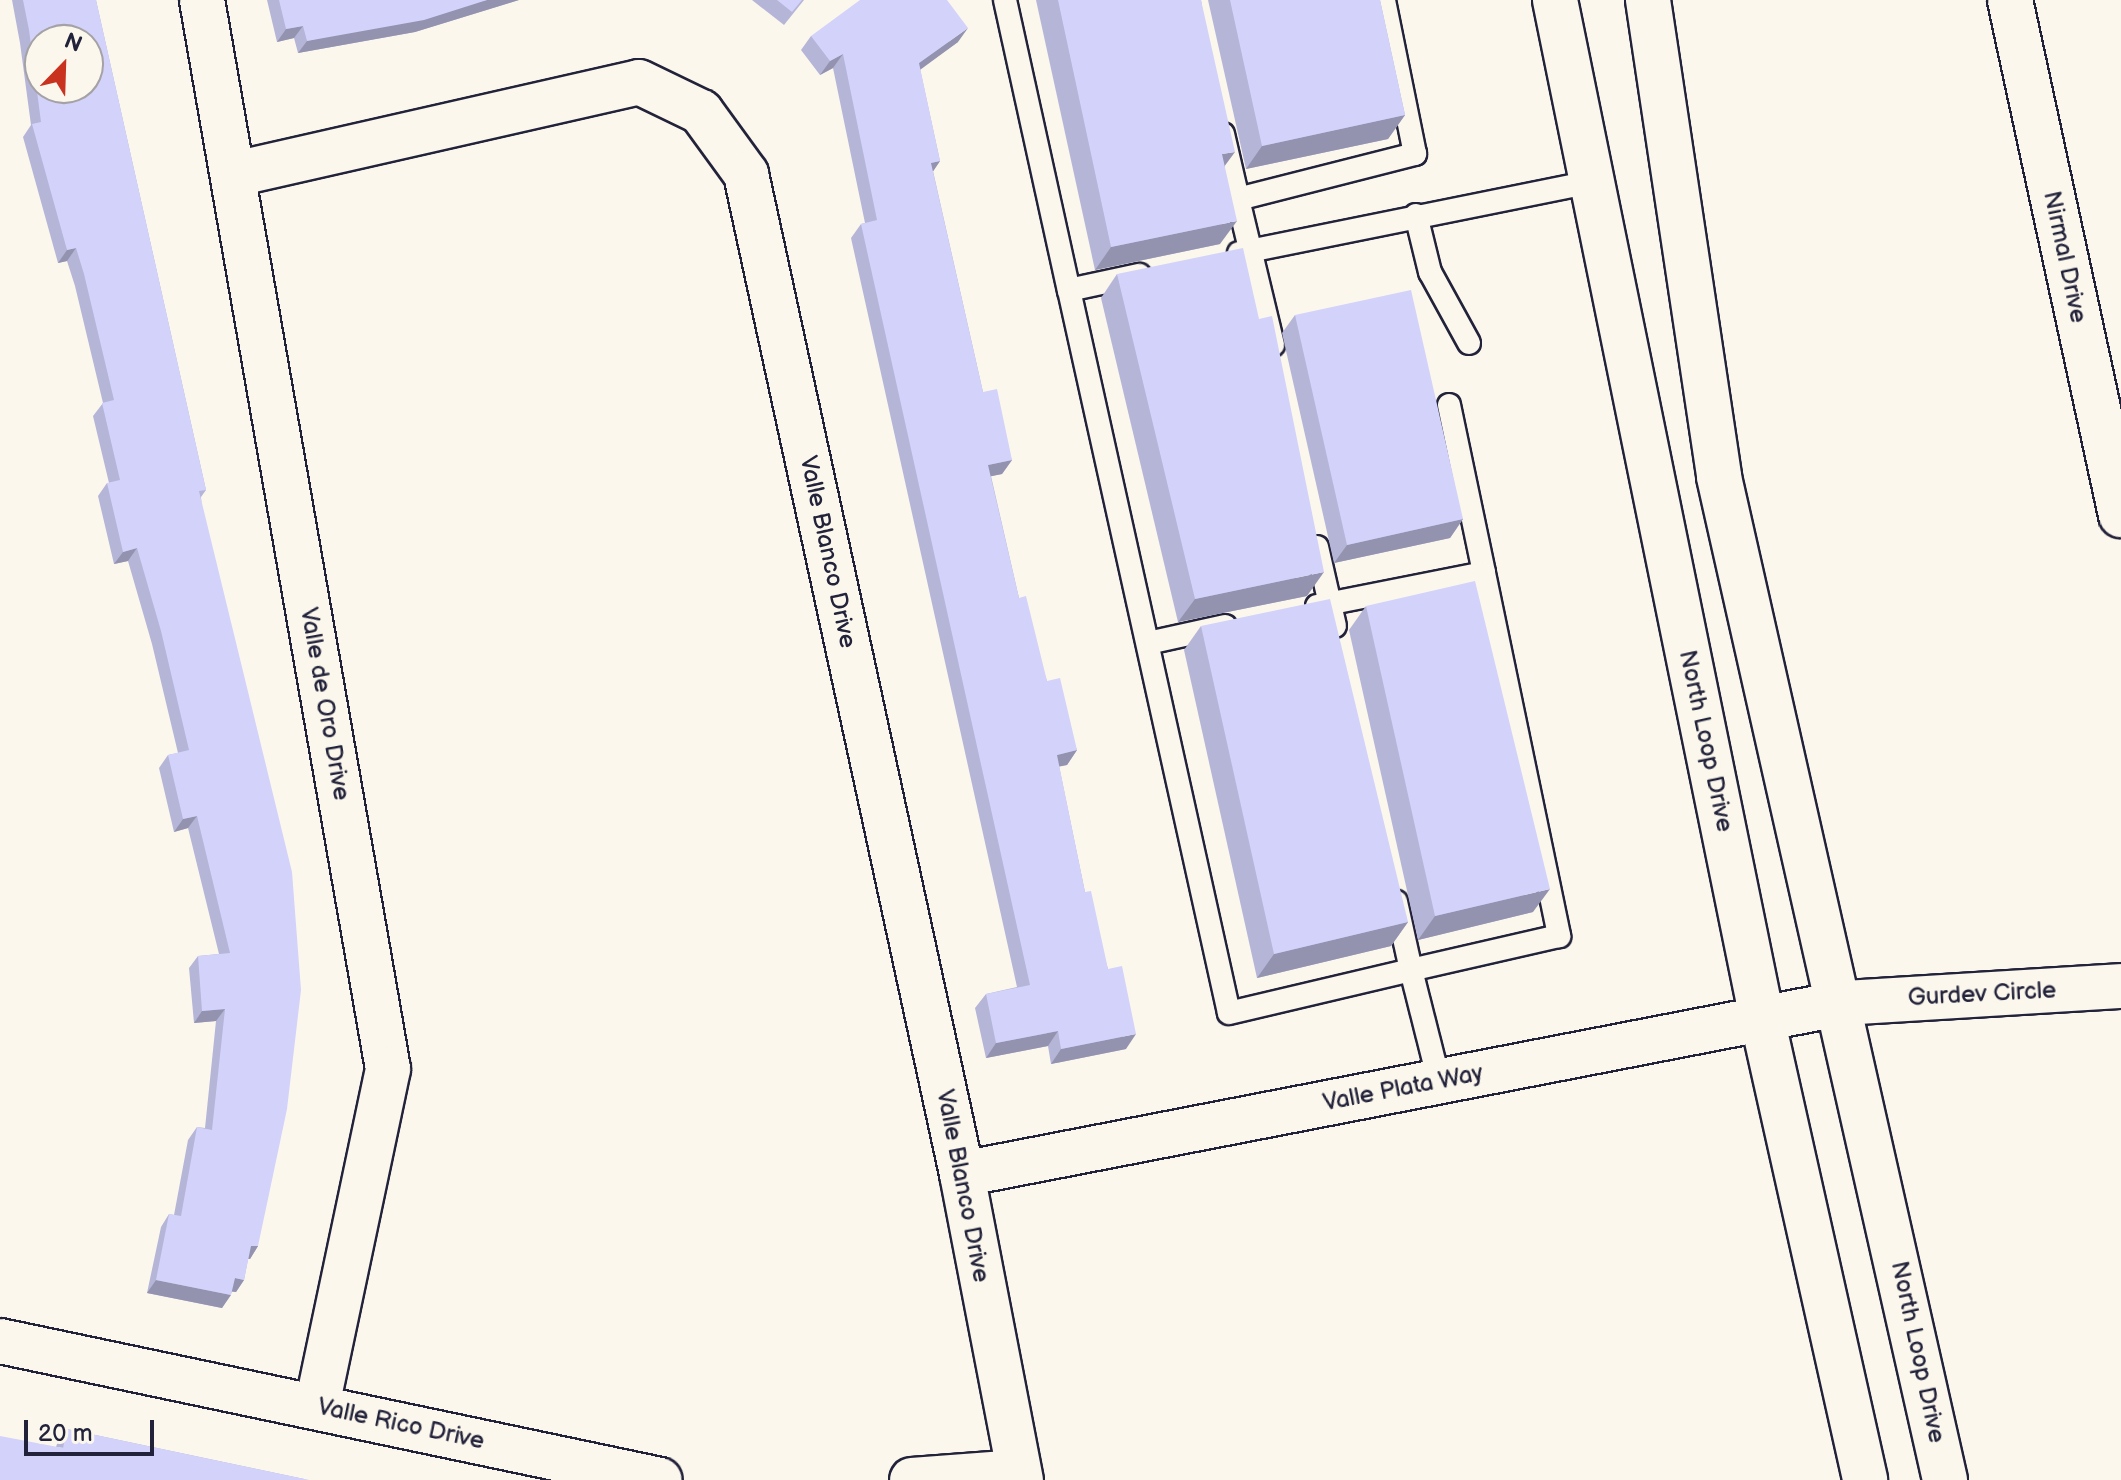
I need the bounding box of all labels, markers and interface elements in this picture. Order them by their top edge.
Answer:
north arrow [24,24,104,104]
text: N [60,28,86,59]
street label: Nirmal Drive [2037,188,2093,326]
street label: Valle Blanco Drive [794,453,862,651]
street label: Valle de Oro Drive [294,605,356,803]
street label: North Loop Drive [1673,648,1739,834]
street label: Gurdev Circle [1907,976,2057,1012]
street label: Valle Plata Way [1320,1058,1486,1118]
street label: Valle Blanco Drive [930,1087,996,1285]
street label: North Loop Drive [1885,1259,1951,1445]
street label: Valle Rico Drive [315,1392,487,1456]
scale bar [28,1404,158,1454]
text: 20 m [38,1419,93,1448]

